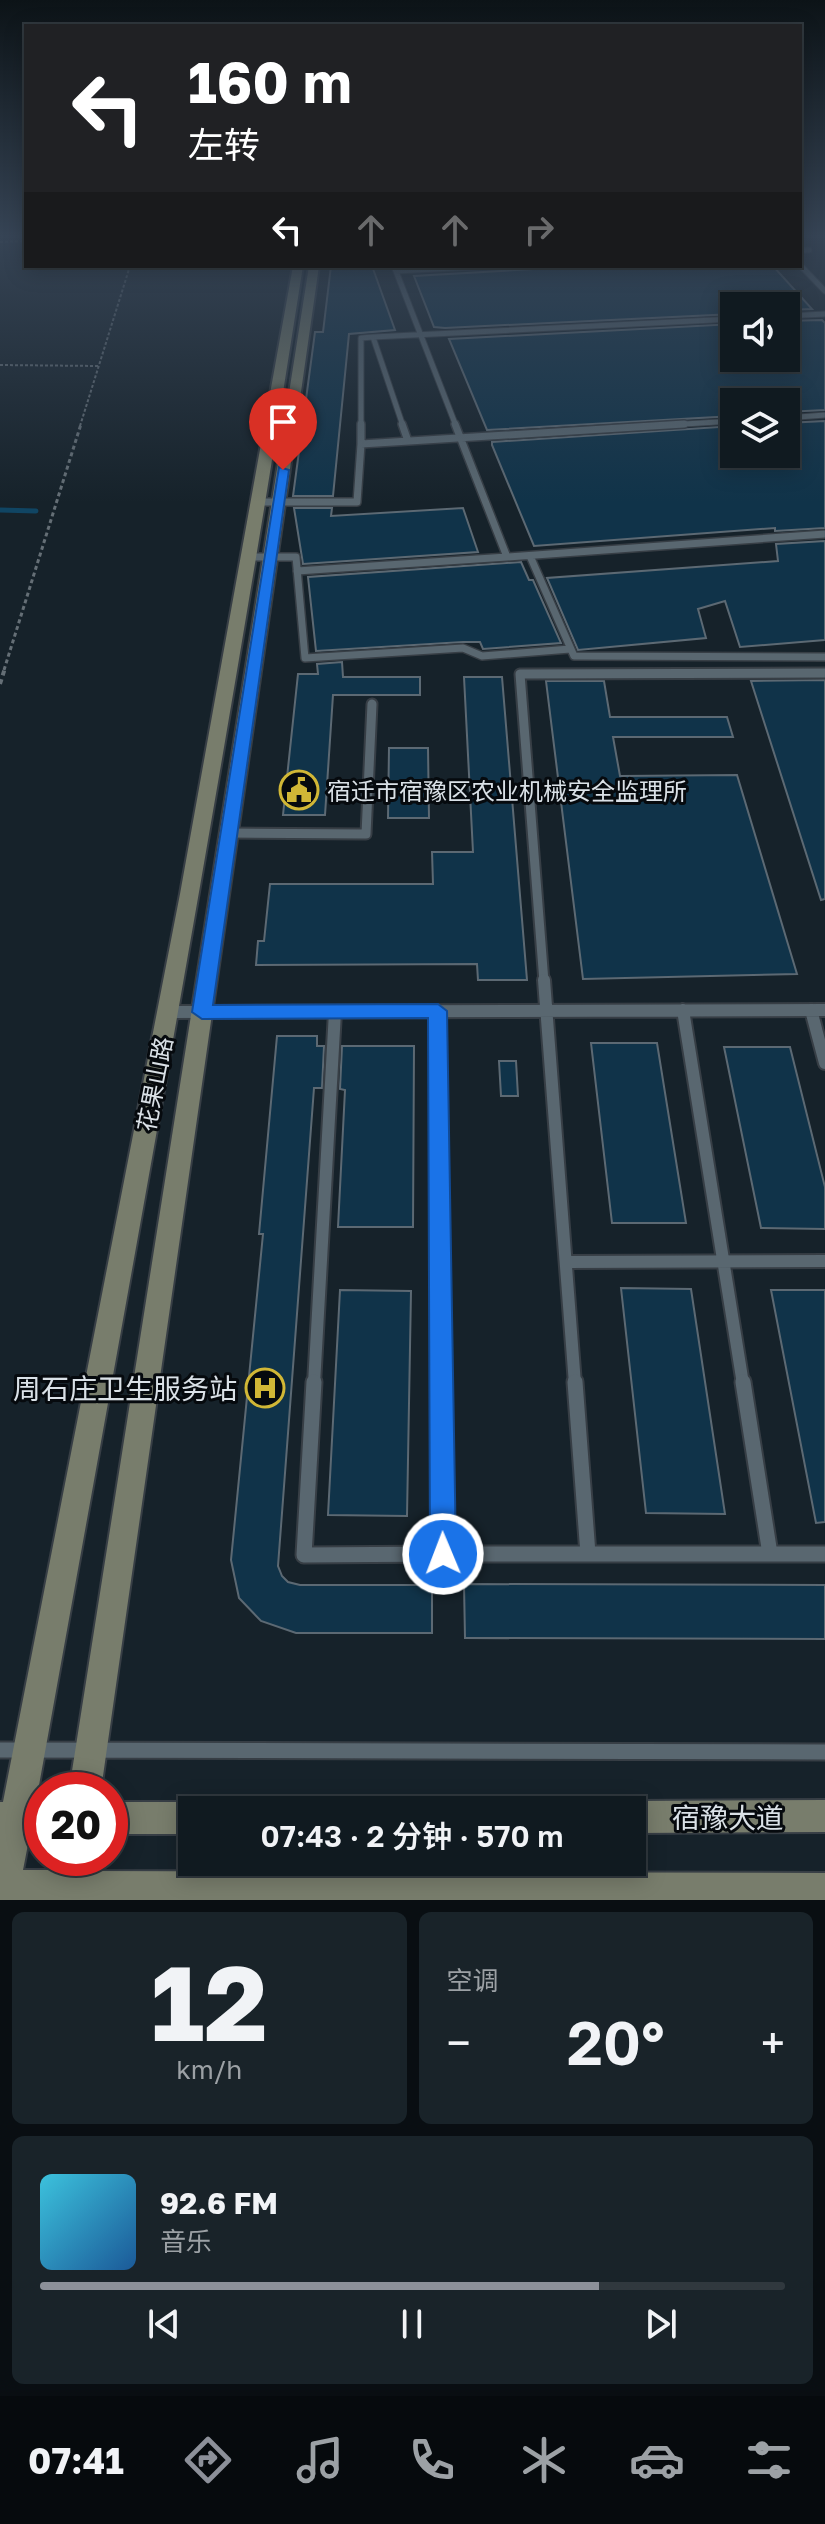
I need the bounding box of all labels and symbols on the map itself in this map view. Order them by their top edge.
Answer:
pin [249,388,317,470]
public building icon: 宿迁市宿豫区农业机械安全监理所 [278,769,320,811]
place label: 宿迁市宿豫区农业机械安全监理所 [327,776,687,805]
street label: 花果山路 [131,1034,177,1134]
hospital icon: 周石庄卫生服务站 [244,1367,286,1409]
place label: 周石庄卫生服务站 [13,1372,237,1405]
position arrow [401,1512,485,1596]
speed limit sign: 20 [24,1772,128,1876]
street label: 宿豫大道 [672,1801,784,1834]

